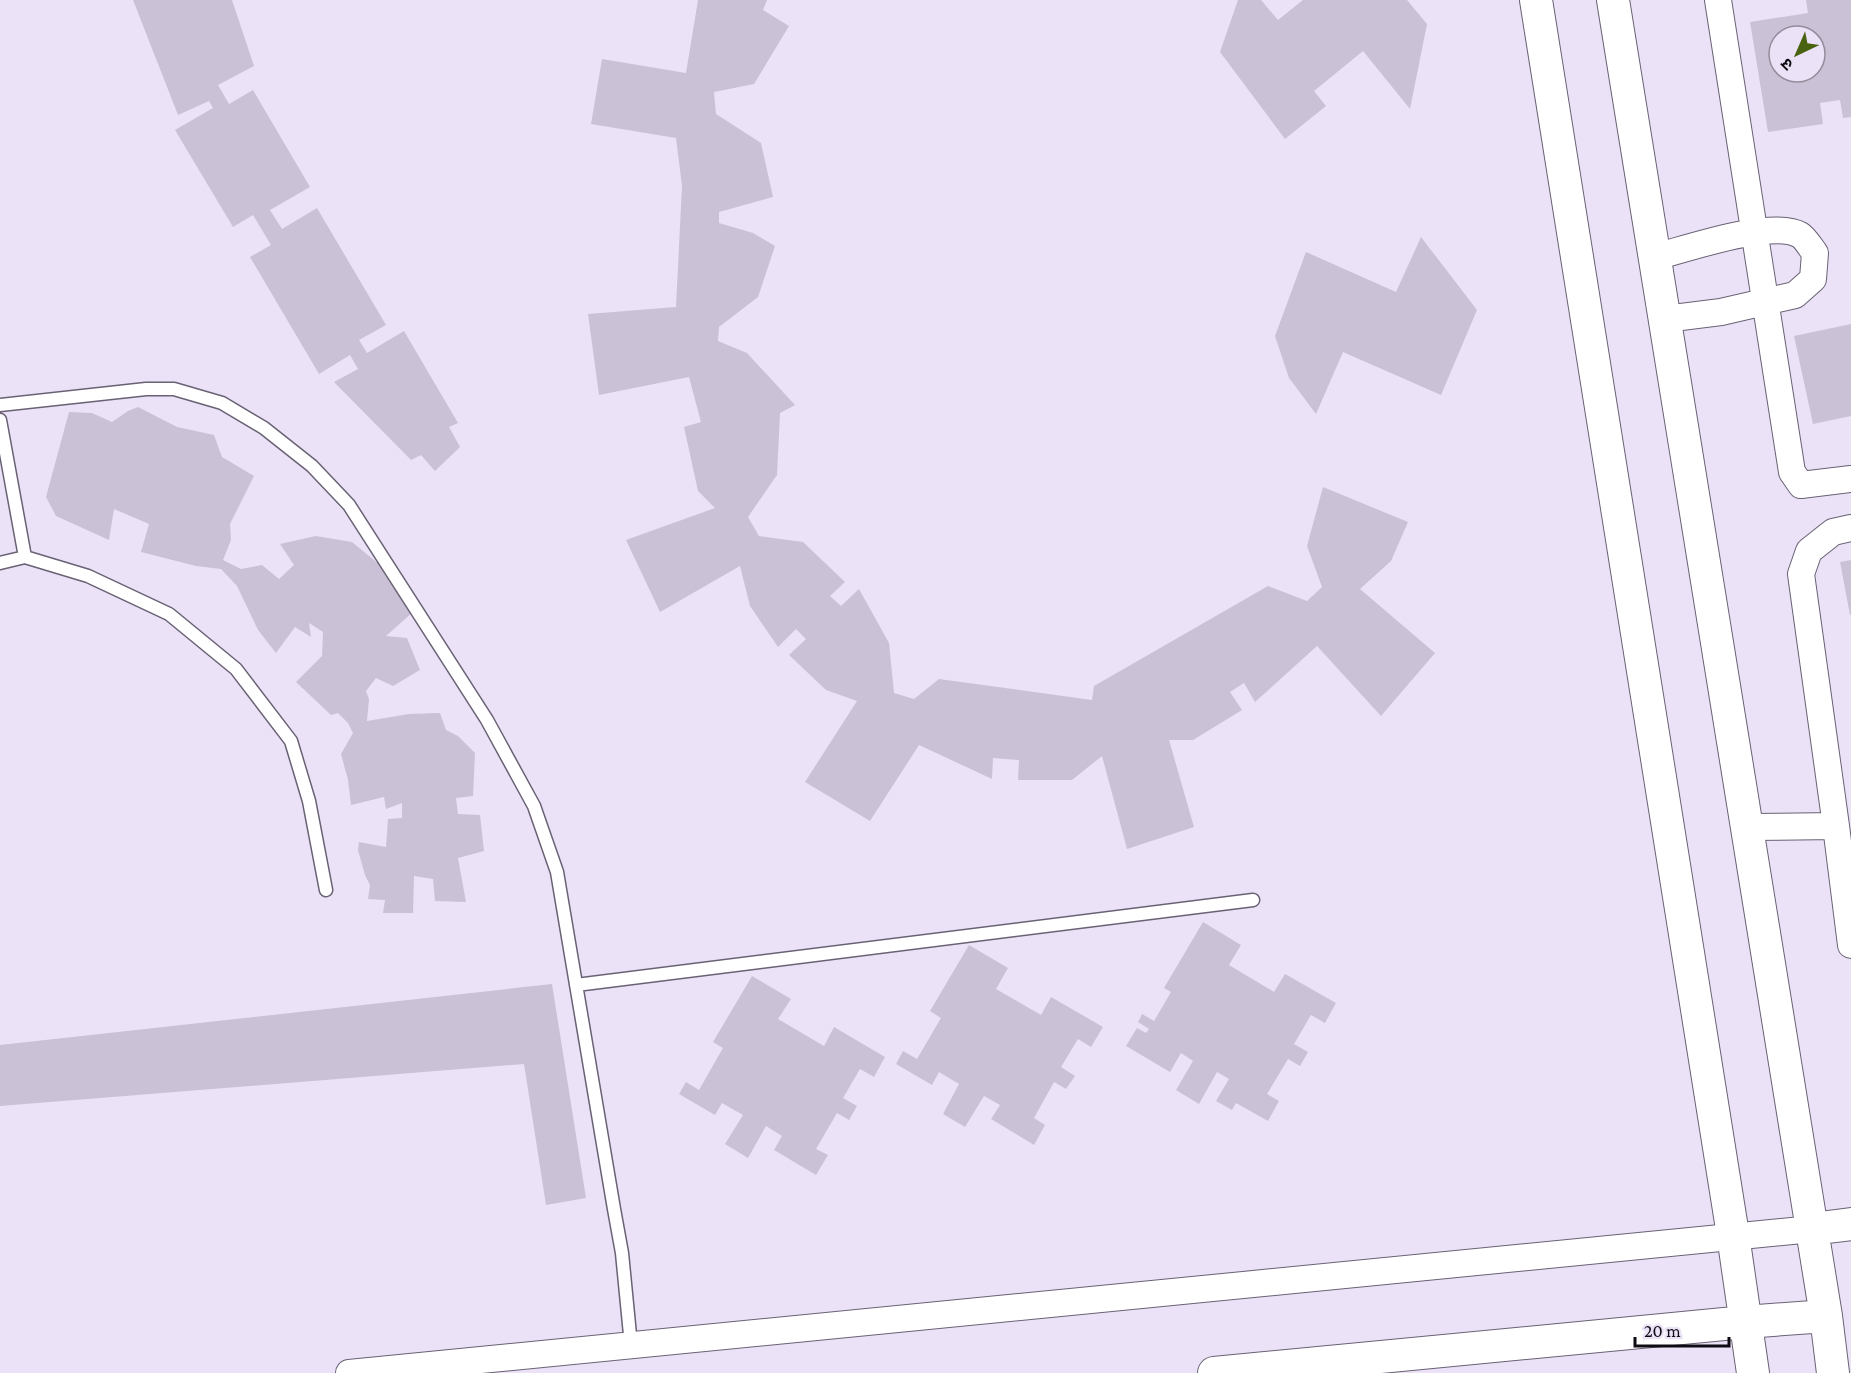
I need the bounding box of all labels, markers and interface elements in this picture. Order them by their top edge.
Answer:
north arrow [1767,24,1827,84]
text: उ [1777,55,1796,74]
scale bar [1635,1310,1730,1348]
text: 20 m [1644,1321,1681,1341]

